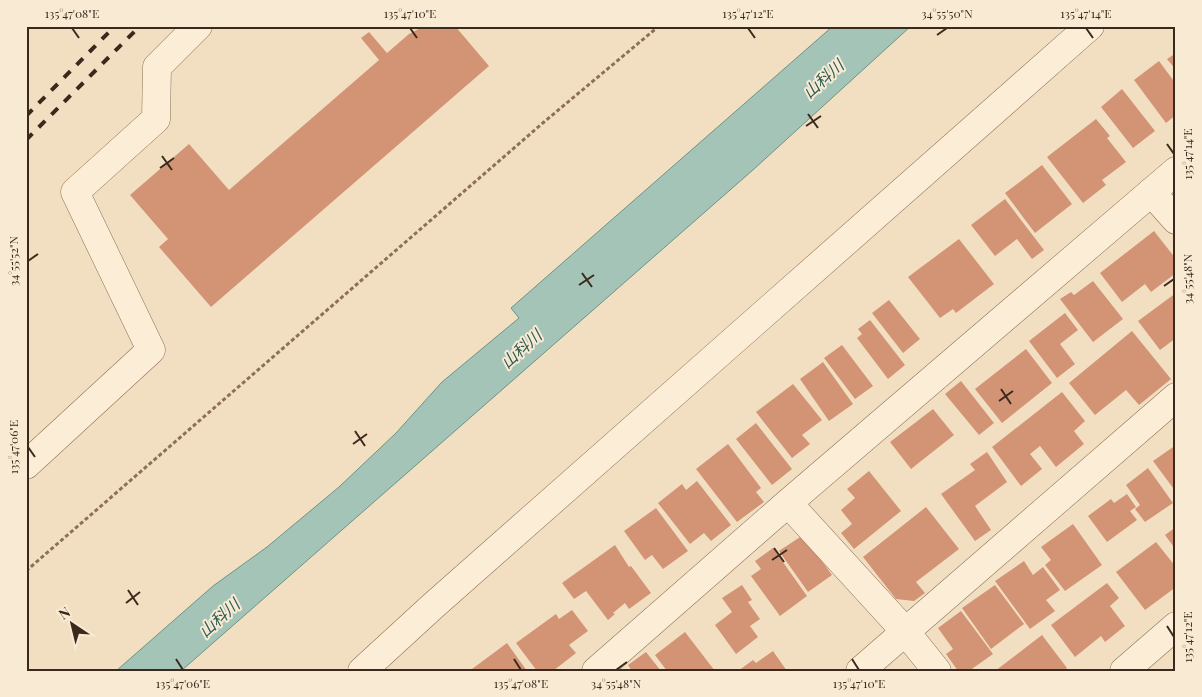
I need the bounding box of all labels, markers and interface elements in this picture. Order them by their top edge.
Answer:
text: 135°47'08"E [45,5,99,21]
text: 135°47'10"E [384,5,436,21]
text: 135°47'12"E [722,5,774,21]
text: 34°55'50"N [921,5,973,21]
text: 135°47'14"E [1060,5,1112,21]
water label: 山科川 [798,53,849,102]
text: 135°47'14"E [1179,128,1195,180]
text: 34°55'52"N [5,236,21,286]
text: 34°55'48"N [1179,253,1195,304]
water label: 山科川 [496,323,547,372]
text: 135°47'06"E [5,420,21,474]
water label: 山科川 [194,592,245,641]
north arrow [48,600,98,650]
text: N [55,602,74,624]
text: 135°47'12"E [1179,611,1195,663]
text: 135°47'06"E [156,675,210,691]
text: 135°47'08"E [494,675,548,691]
text: 34°55'48"N [591,675,642,691]
text: 135°47'10"E [833,675,885,691]

